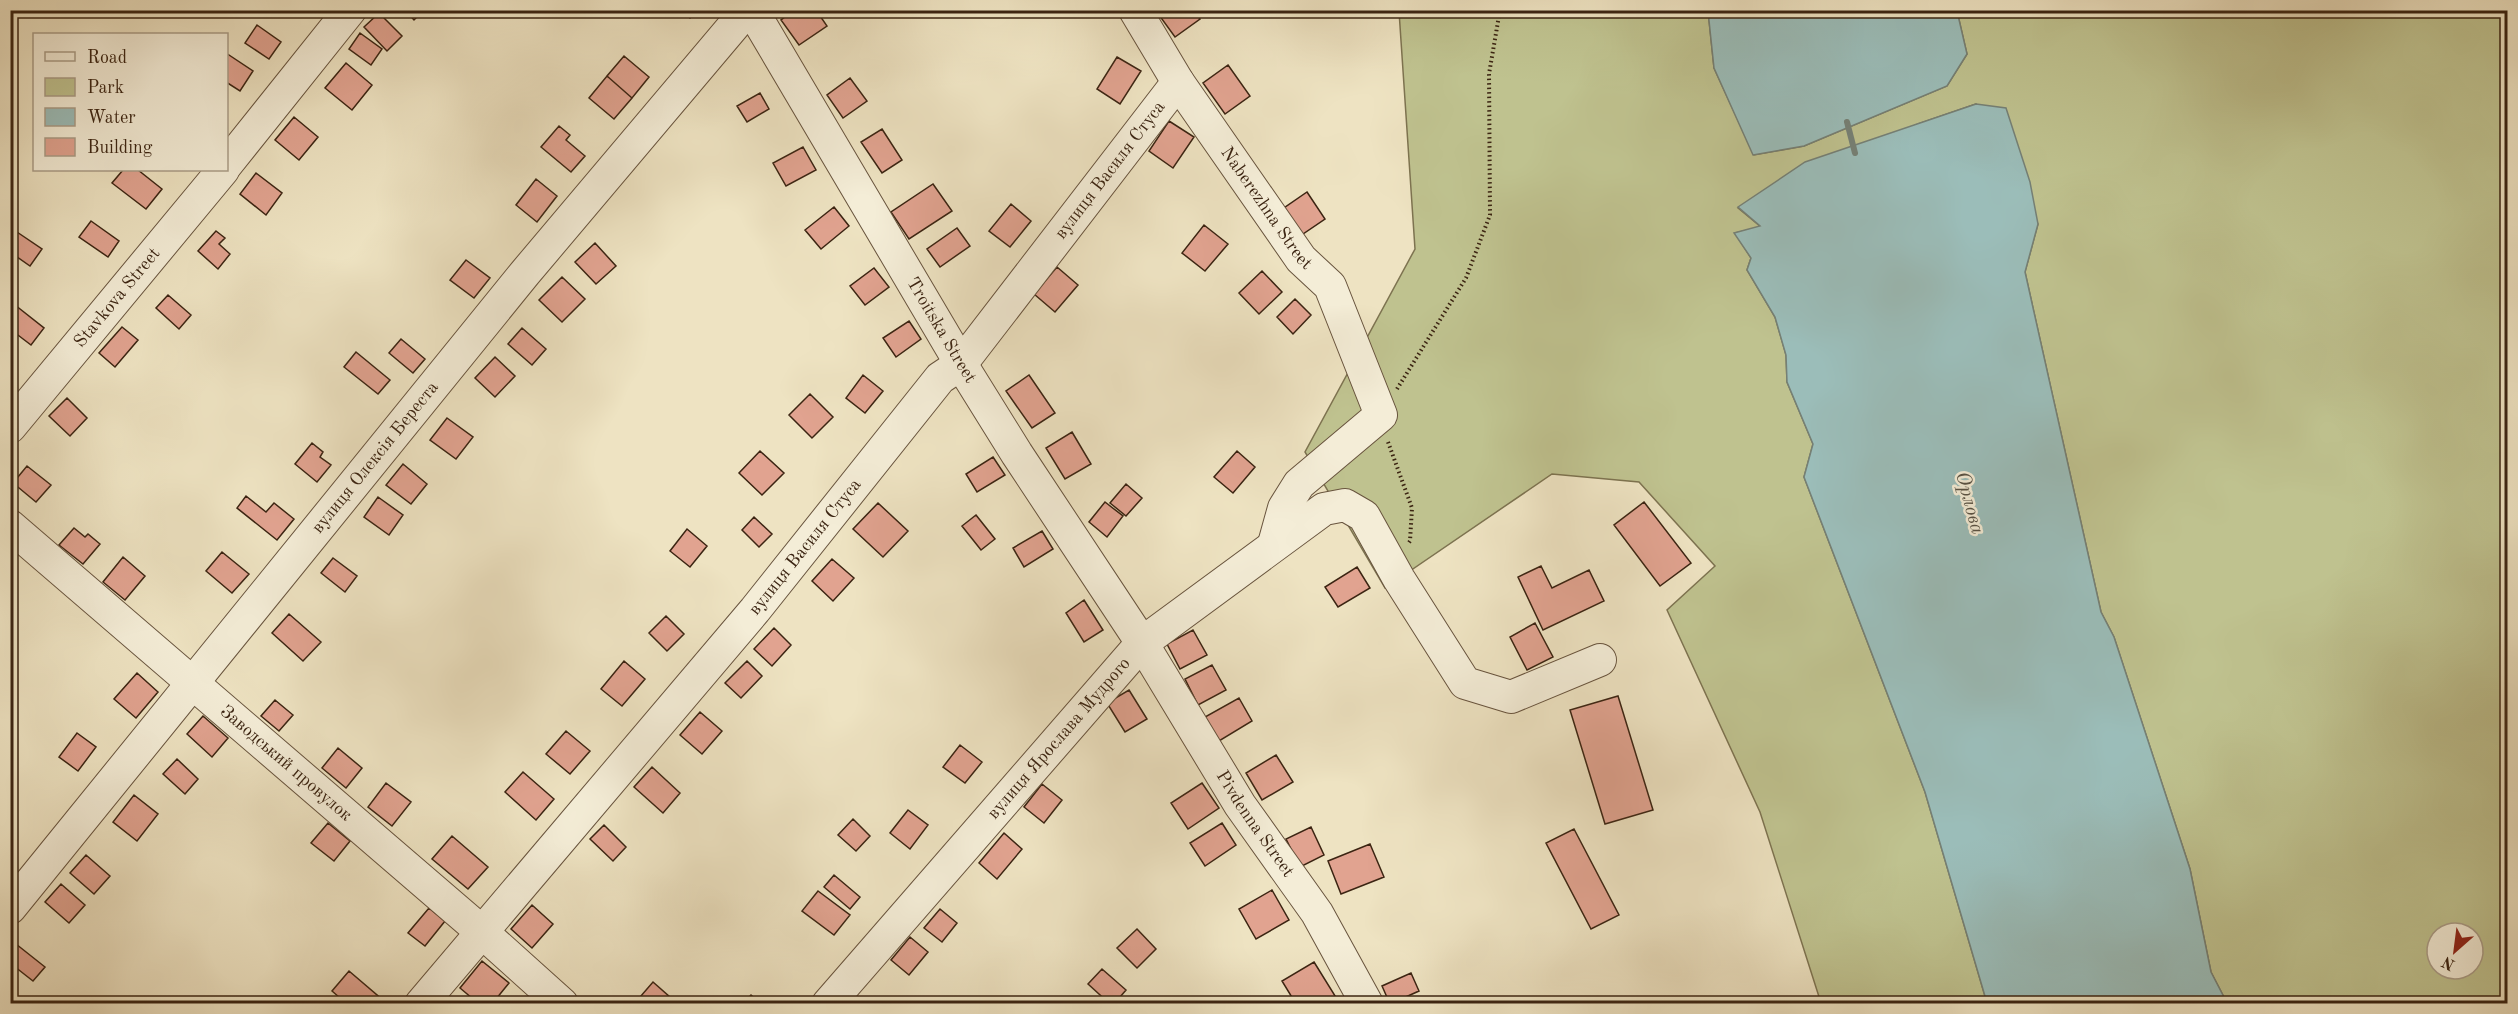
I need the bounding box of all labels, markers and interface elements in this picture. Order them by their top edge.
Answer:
legend [33,33,228,171]
text: Road [87,49,127,67]
text: Park [87,79,124,97]
street label: вулиця Василя Стуса [1052,98,1169,243]
text: Water [87,109,136,127]
text: Building [87,139,153,157]
street label: Naberezhna Street [1217,144,1315,273]
street label: Stavkova Street [71,244,164,351]
street label: Troitska Street [903,274,979,386]
street label: вулиця Олексія Береста [309,378,442,537]
water label: Орлова [1951,470,1987,537]
street label: вулиця Василя Стуса [746,475,865,619]
street label: вулиця Ярослава Мудрого [984,654,1134,823]
street label: Заводський провулок [217,702,355,825]
street label: Pivdenna Street [1212,768,1297,881]
north arrow [2425,921,2485,981]
text: N [2439,952,2458,972]

